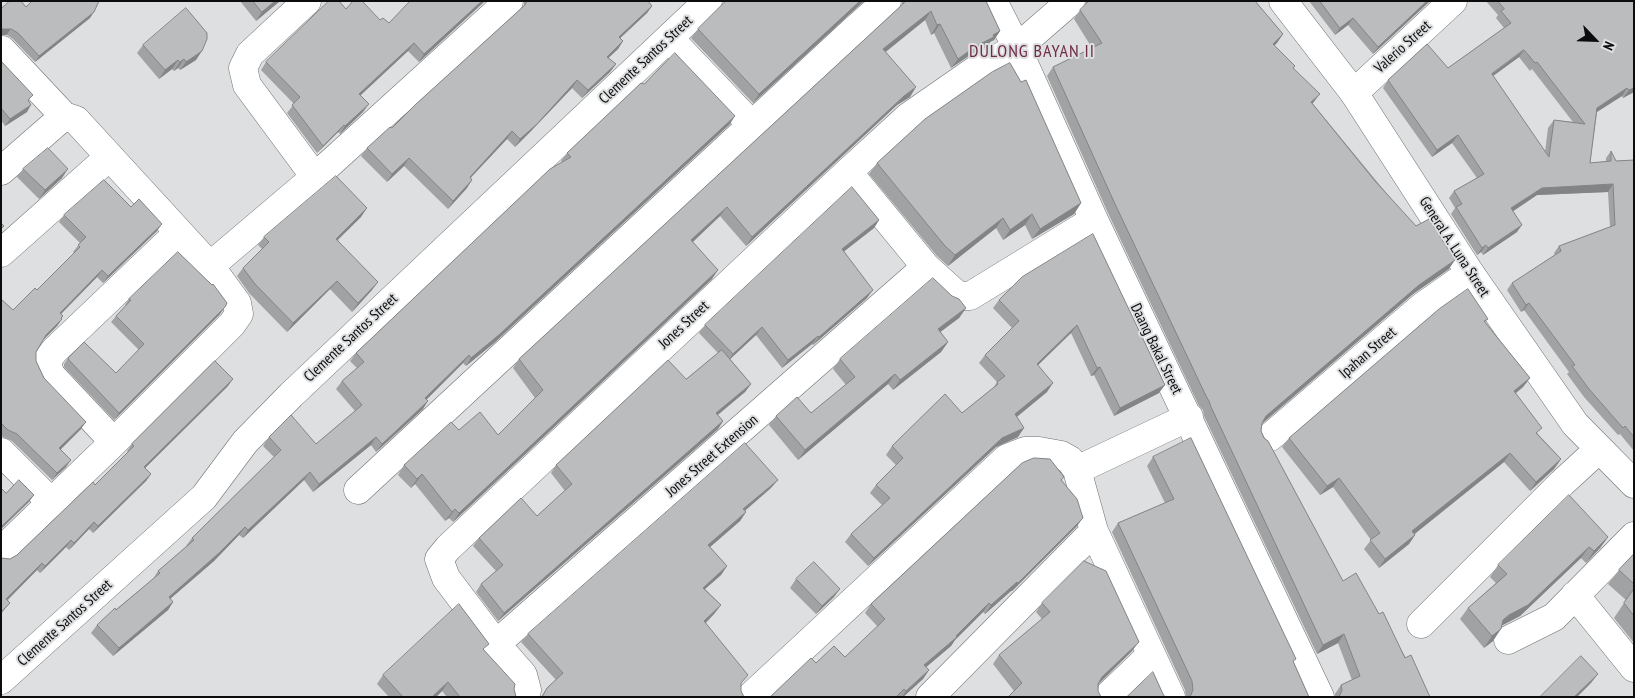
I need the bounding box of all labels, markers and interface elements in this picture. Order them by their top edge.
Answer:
street label: Clemente Santos Street [596,12,696,108]
north arrow [1570,15,1620,65]
street label: Valerio Street [1371,17,1435,77]
text: N [1599,39,1618,53]
district label: DULONG BAYAN II [967,41,1097,63]
street label: General A. Luna Street [1415,194,1493,300]
street label: Clemente Santos Street [301,290,401,386]
street label: Jones Street [655,297,713,353]
street label: Daang Bakal Street [1126,301,1186,397]
street label: Ipahan Street [1336,323,1400,383]
street label: Jones Street Extension [662,411,762,501]
street label: Clemente Santos Street [14,576,116,670]

